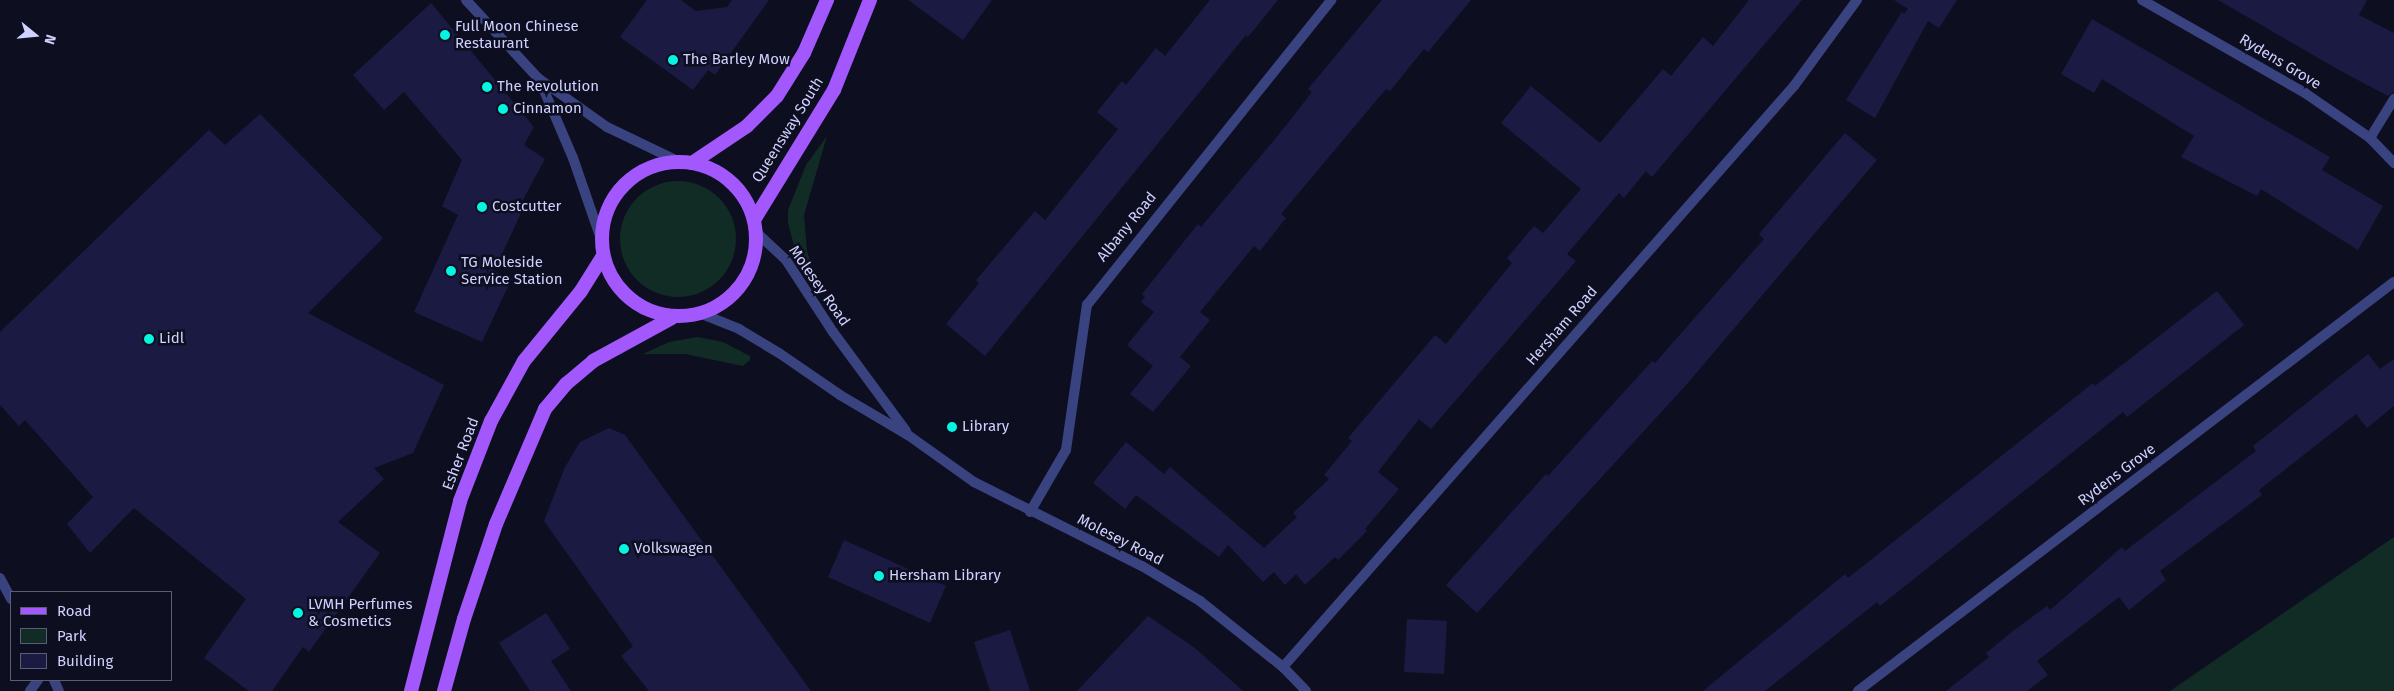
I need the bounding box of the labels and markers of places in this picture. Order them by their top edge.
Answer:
place label: Full Moon Chinese Restaurant [455,17,579,52]
marker: Full Moon Chinese Restaurant [439,29,451,41]
place label: The Barley Mow [683,51,790,69]
marker: The Barley Mow [667,54,679,66]
place label: The Revolution [497,78,599,96]
marker: The Revolution [481,81,493,93]
place label: Cinnamon [513,100,582,118]
marker: Cinnamon [497,103,509,115]
place label: Costcutter [492,198,561,216]
marker: Costcutter [476,201,488,213]
place label: TG Moleside Service Station [461,253,563,288]
marker: TG Moleside Service Station [445,265,457,277]
place label: Lidl [159,330,184,348]
marker: Lidl [143,333,155,345]
place label: Library [962,418,1009,436]
marker: Library [946,421,958,433]
place label: Volkswagen [634,540,713,558]
marker: Volkswagen [618,543,630,555]
place label: Hersham Library [889,567,1001,585]
marker: Hersham Library [873,570,885,582]
place label: LVMH Perfumes & Cosmetics [308,595,412,630]
marker: LVMH Perfumes & Cosmetics [292,607,304,619]

